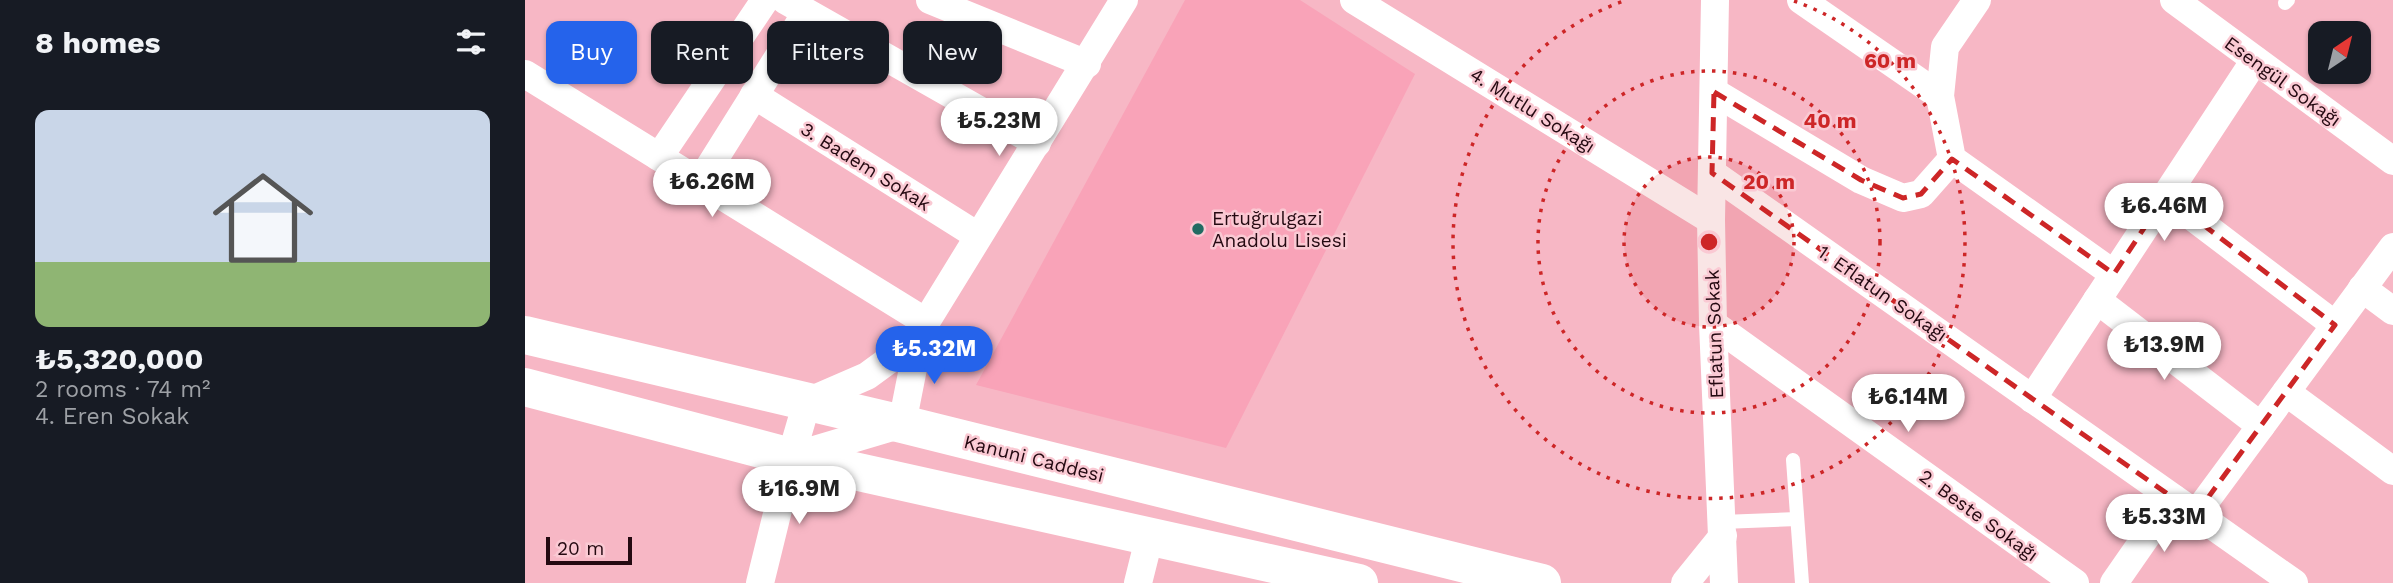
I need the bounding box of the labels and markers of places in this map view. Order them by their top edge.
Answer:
pin: ₺5.23M [942,99,1056,158]
pin: ₺6.26M [655,160,769,219]
pin: ₺6.46M [2107,184,2221,243]
place label: Ertuğrulgazi Anadolu Lisesi [1212,207,1347,252]
marker: Ertuğrulgazi Anadolu Lisesi [1190,221,1206,237]
centre of rings [1697,230,1721,254]
pin: ₺13.9M [2107,322,2221,382]
pin: ₺5.32M [877,326,991,386]
pin: ₺6.14M [1851,374,1965,434]
pin: ₺16.9M [742,466,856,526]
pin: ₺5.33M [2107,494,2221,554]

